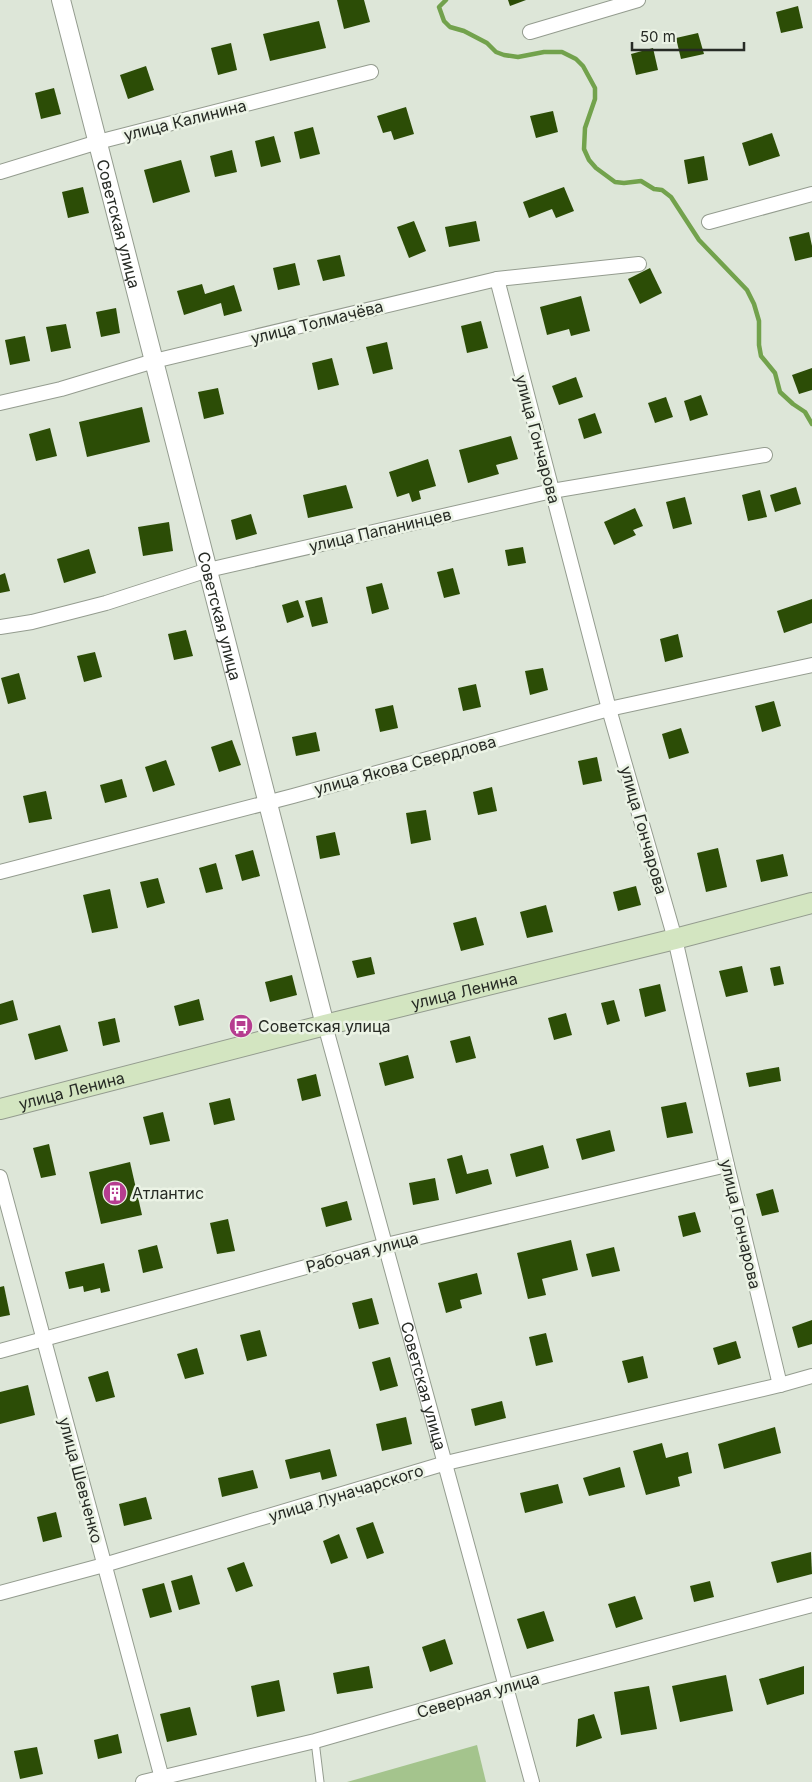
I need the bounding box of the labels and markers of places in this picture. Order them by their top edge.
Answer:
bus stop icon: Советская улица [228,1013,254,1039]
place label: Советская улица [258,1016,390,1036]
building icon: Атлантис [102,1180,128,1206]
place label: Атлантис [132,1183,204,1203]

